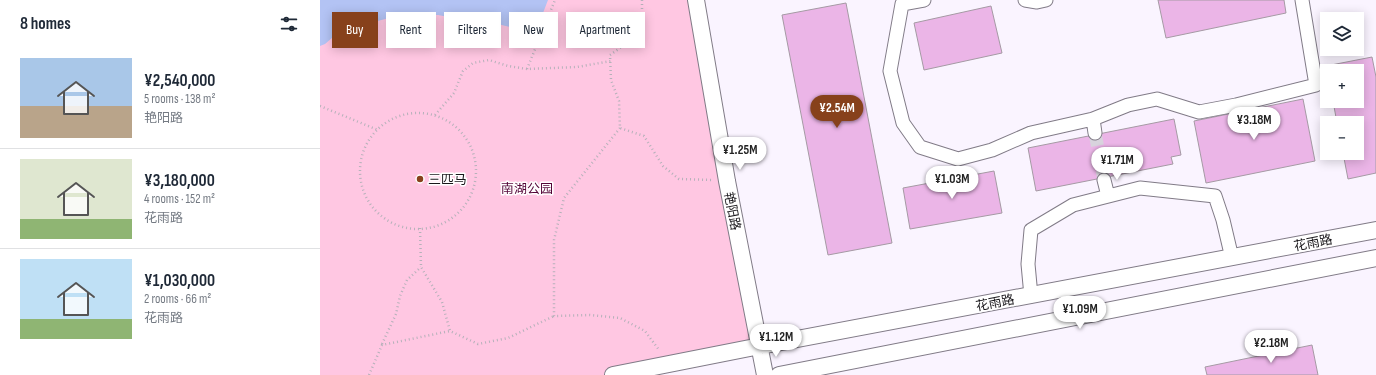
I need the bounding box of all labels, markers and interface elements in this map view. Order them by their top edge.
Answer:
chip: Buy [332,12,378,48]
chip: Rent [386,12,436,48]
chip: Filters [444,12,501,48]
chip: New [509,12,558,48]
chip: Apartment [566,12,645,48]
map controls [1320,12,1364,160]
button: layers [1320,12,1364,56]
icon: filters [278,13,300,35]
text: 8 homes [20,14,71,34]
button: + [1320,64,1364,108]
text: ¥2,540,000 [144,71,215,91]
icon: home [52,74,100,122]
text: 5 rooms · 138 m² [144,91,215,107]
pin: ¥2.54M [804,95,870,129]
text: ¥2.54M [819,100,855,116]
pin: ¥3.18M [1221,107,1287,141]
text: 艳阳路 [144,110,183,126]
text: ¥3.18M [1237,112,1272,128]
button: − [1320,116,1364,160]
pin: ¥1.25M [707,137,773,171]
text: ¥1.25M [723,142,757,158]
pin: ¥1.71M [1084,147,1150,181]
text: ¥1.71M [1100,152,1134,168]
pin: ¥1.03M [919,166,985,200]
text: ¥3,180,000 [144,171,215,191]
text: ¥1.03M [935,171,970,187]
place label: 三匹马 [428,172,467,188]
marker: 三匹马 [415,174,425,184]
icon: home [52,175,100,223]
park label: 南湖公园 [501,181,553,197]
text: 4 rooms · 152 m² [144,191,215,207]
street label: 艳阳路 [720,191,744,232]
text: 花雨路 [144,210,183,226]
street label: 花雨路 [1293,231,1334,255]
text: ¥1,030,000 [144,271,215,291]
icon: home [52,275,100,323]
text: 2 rooms · 66 m² [144,291,211,307]
street label: 花雨路 [975,291,1016,315]
pin: ¥1.09M [1047,296,1113,330]
text: ¥1.09M [1062,301,1098,317]
text: 花雨路 [144,310,183,326]
pin: ¥1.12M [743,324,809,358]
text: ¥1.12M [759,329,793,345]
pin: ¥2.18M [1238,330,1304,364]
text: ¥2.18M [1254,335,1288,351]

